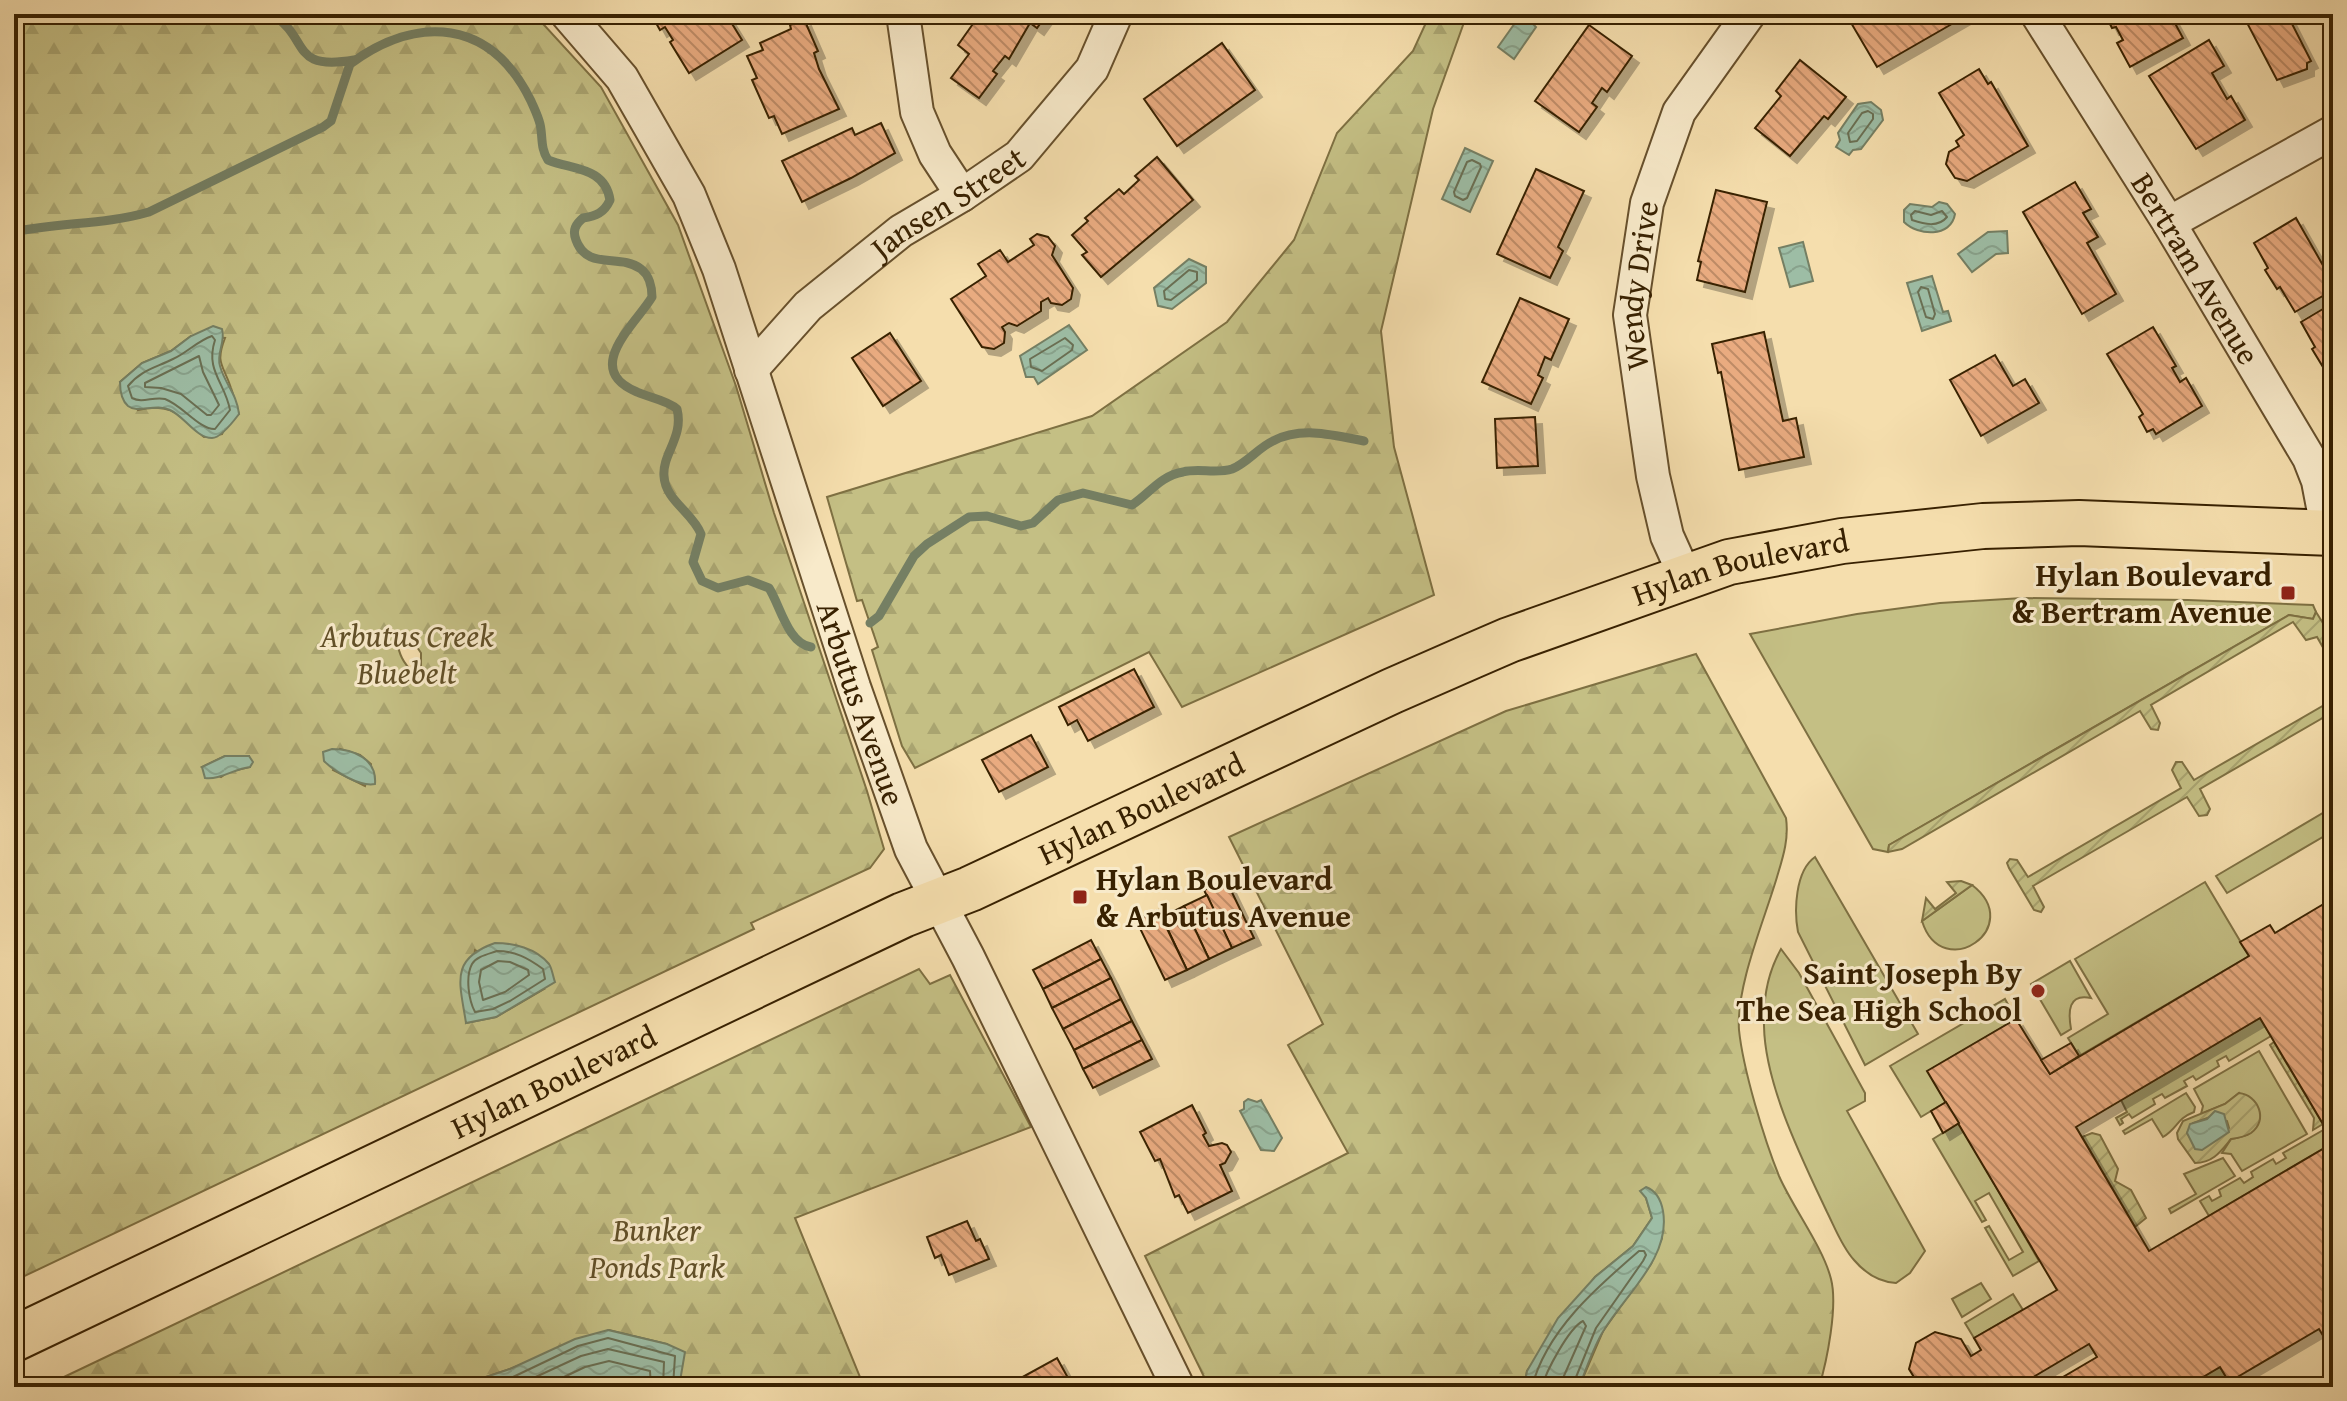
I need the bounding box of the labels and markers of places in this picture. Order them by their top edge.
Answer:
place label: Hylan Boulevard & Bertram Avenue [2012,551,2273,635]
marker: Hylan Boulevard & Bertram Avenue [2279,584,2297,602]
place label: Hylan Boulevard & Arbutus Avenue [1096,855,1351,939]
marker: Hylan Boulevard & Arbutus Avenue [1071,888,1089,906]
place label: Saint Joseph By The Sea High School [1737,949,2023,1033]
marker: Saint Joseph By The Sea High School [2029,982,2047,1000]

